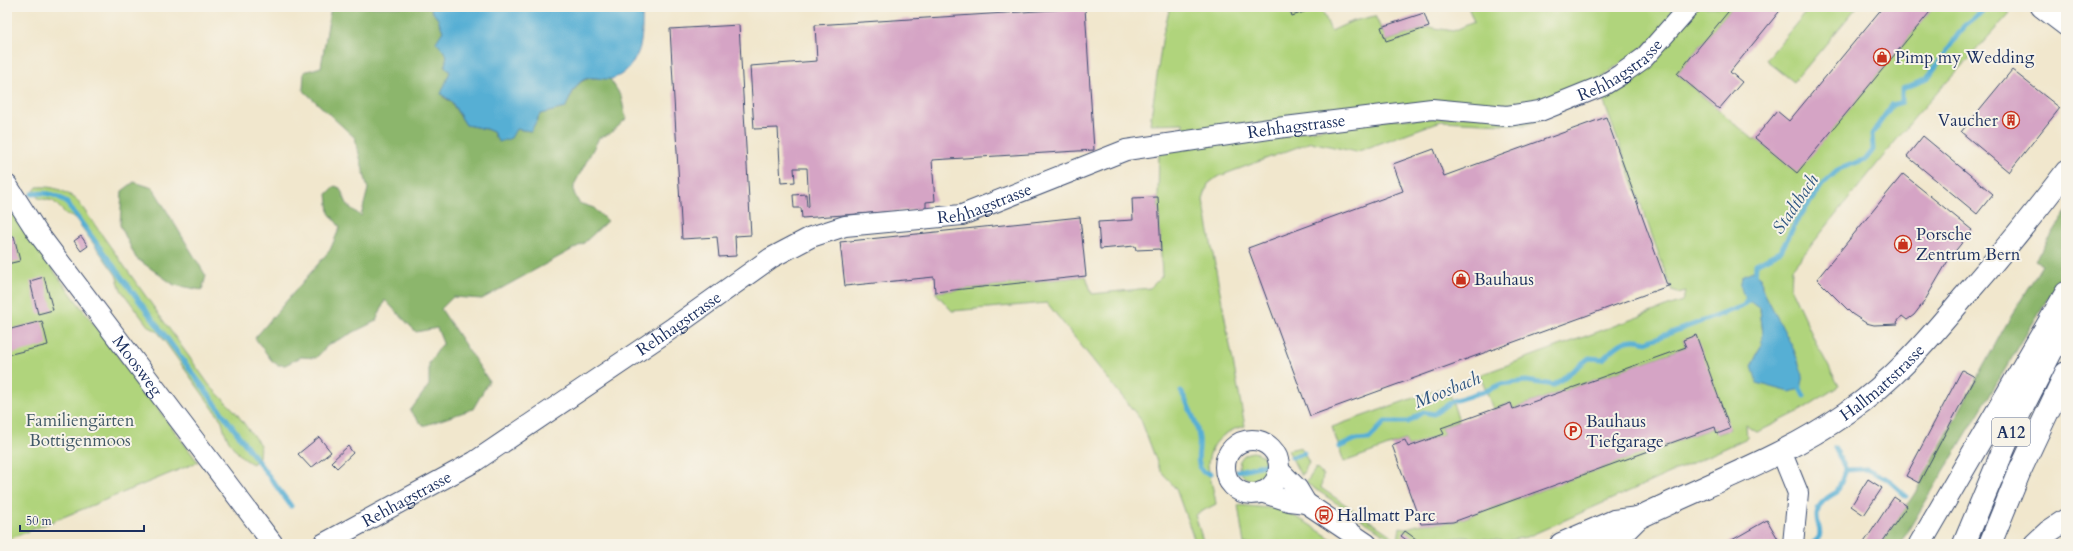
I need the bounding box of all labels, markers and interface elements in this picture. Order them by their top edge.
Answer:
street label: Rehhagstrasse [1574,34,1668,107]
place label: Pimp my Wedding [1895,46,2035,69]
shop icon: Pimp my Wedding [1872,47,1892,67]
street label: Rehhagstrasse [1246,109,1347,144]
place label: Vaucher [1938,109,1999,132]
building icon: Vaucher [2001,110,2021,130]
water label: Stadtbach [1766,169,1825,239]
street label: Rehhagstrasse [936,178,1035,229]
place label: Porsche Zentrum Bern [1916,223,2021,266]
shop icon: Porsche Zentrum Bern [1893,234,1913,254]
place label: Bauhaus [1474,268,1534,291]
shop icon: Bauhaus [1451,269,1471,289]
street label: Rehhagstrasse [632,286,726,361]
street label: Moosweg [107,330,168,401]
street label: Hallmattstrasse [1835,339,1930,426]
water label: Moosbach [1410,366,1484,415]
park label: Familiengärten Bottigenmoos [26,409,135,452]
place label: Bauhaus Tiefgarage [1586,410,1664,453]
road number: A12 [1992,418,2030,446]
parking icon: Bauhaus Tiefgarage [1563,421,1583,441]
street label: Rehhagstrasse [358,465,456,533]
place label: Hallmatt Parc [1337,504,1436,527]
bus stop icon: Hallmatt Parc [1314,505,1334,525]
scale bar [20,507,144,533]
text: 50 m [26,513,53,529]

